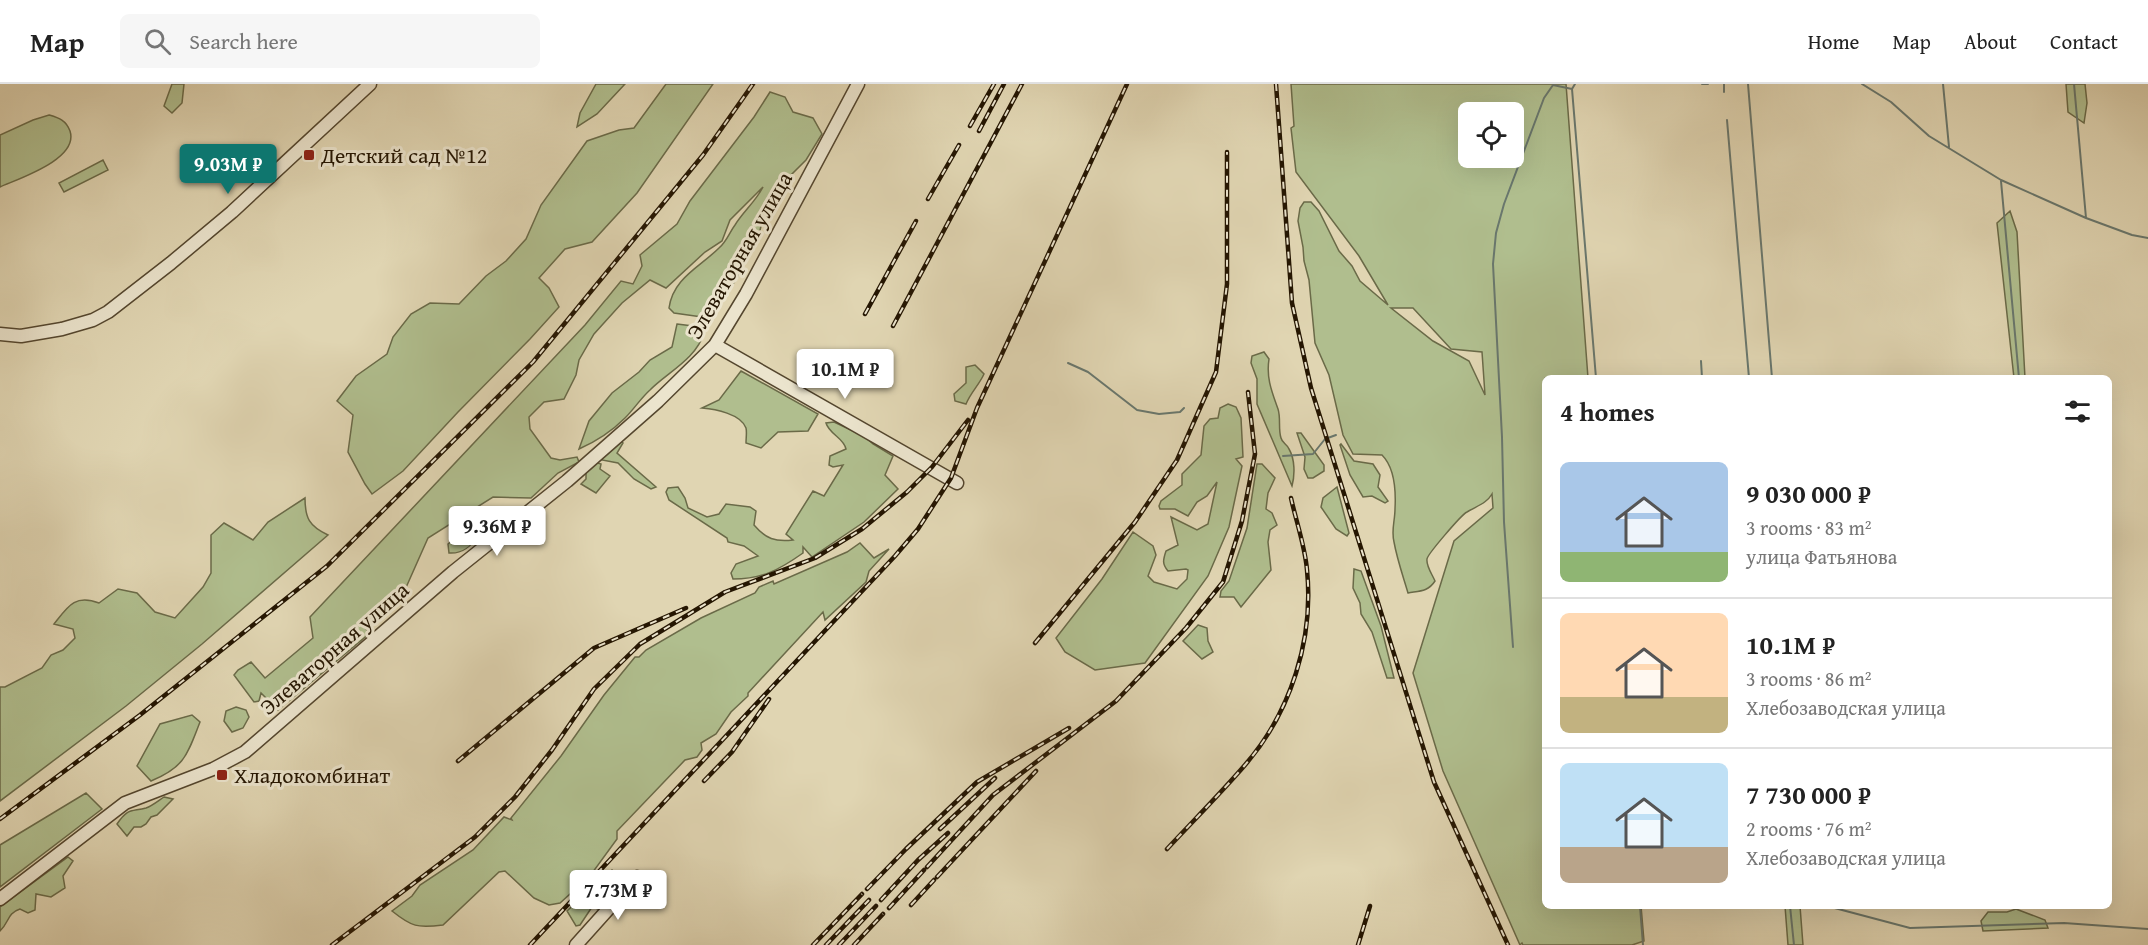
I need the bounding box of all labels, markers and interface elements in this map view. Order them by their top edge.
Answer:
search box [120,14,540,68]
text: Map [30,21,84,62]
icon: search [141,25,174,58]
text: Search here [189,25,298,57]
text: Home [1808,26,1859,57]
text: Map [1892,26,1931,57]
text: About [1964,26,2017,57]
text: Contact [2050,26,2118,57]
map controls [1458,102,1524,168]
button: locate [1458,102,1524,168]
place label: Детский сад №12 [320,139,487,171]
pin: 9.03M ₽ [173,144,283,195]
marker: Детский сад №12 [302,148,316,162]
text: 9.03M ₽ [194,149,262,178]
street label: Элеваторная улица [678,165,800,345]
pin: 10.1M ₽ [790,349,900,400]
text: 10.1M ₽ [811,354,879,383]
text: 4 homes [1560,392,1655,431]
icon: filters [2061,395,2094,428]
text: 9 030 000 ₽ [1746,474,1871,513]
icon: home [1608,486,1680,558]
pin: 9.36M ₽ [442,506,552,557]
text: 9.36M ₽ [463,511,531,540]
text: 3 rooms · 83 m² [1746,513,1872,542]
text: улица Фатьянова [1746,542,1897,571]
street label: Элеваторная улица [252,574,416,722]
text: 10.1M ₽ [1746,625,1835,664]
icon: home [1608,637,1680,709]
text: 3 rooms · 86 m² [1746,664,1872,693]
text: Хлебозаводская улица [1746,693,1946,722]
place label: Хладокомбинат [234,759,390,791]
marker: Хладокомбинат [215,768,229,782]
text: 7 730 000 ₽ [1746,775,1871,814]
icon: home [1608,787,1680,859]
text: 2 rooms · 76 m² [1746,814,1872,843]
text: Хлебозаводская улица [1746,843,1946,872]
pin: 7.73M ₽ [563,870,673,921]
text: 7.73M ₽ [584,875,652,904]

